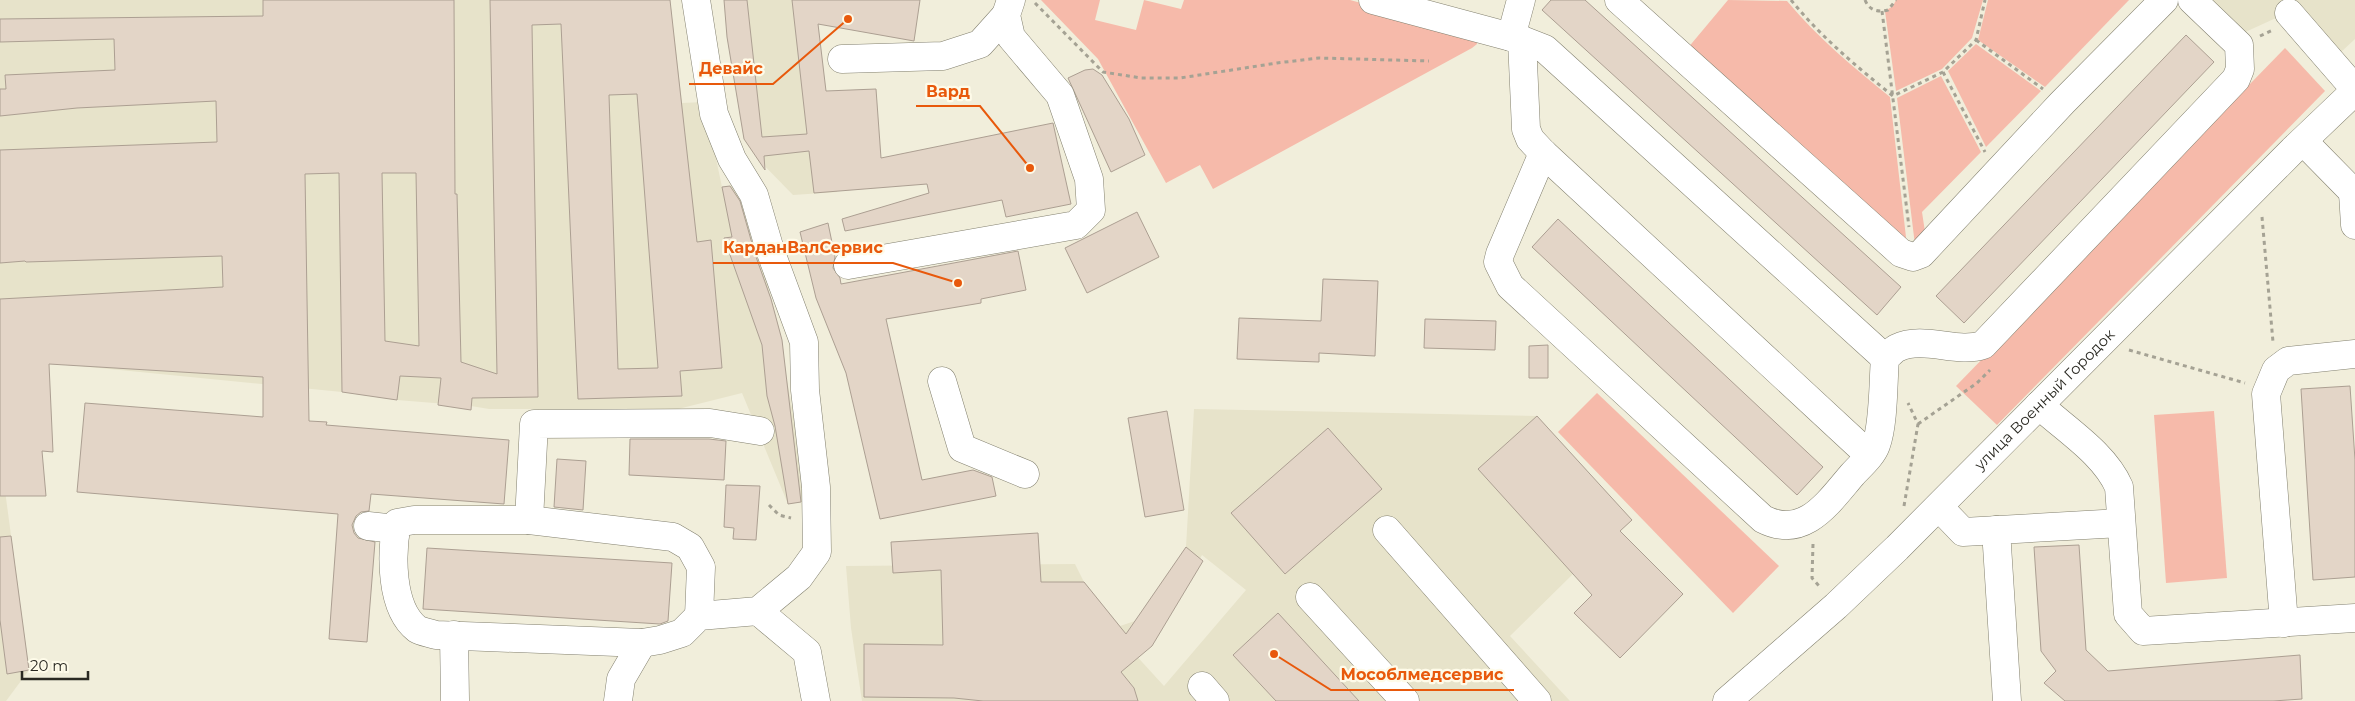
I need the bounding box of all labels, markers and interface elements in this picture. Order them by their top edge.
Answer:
callout: Девайс [689,53,773,84]
text: Девайс [699,59,763,78]
callout: Вард [916,75,980,106]
text: Вард [926,82,970,101]
callout: КарданВалСервис [713,232,893,263]
text: КарданВалСервис [723,238,883,257]
street label: улица Военный Городок [1969,325,2119,475]
scale bar [22,648,89,680]
text: 20 m [30,656,68,675]
callout: Мособлмедсервис [1331,659,1514,690]
text: Мособлмедсервис [1340,665,1504,684]

